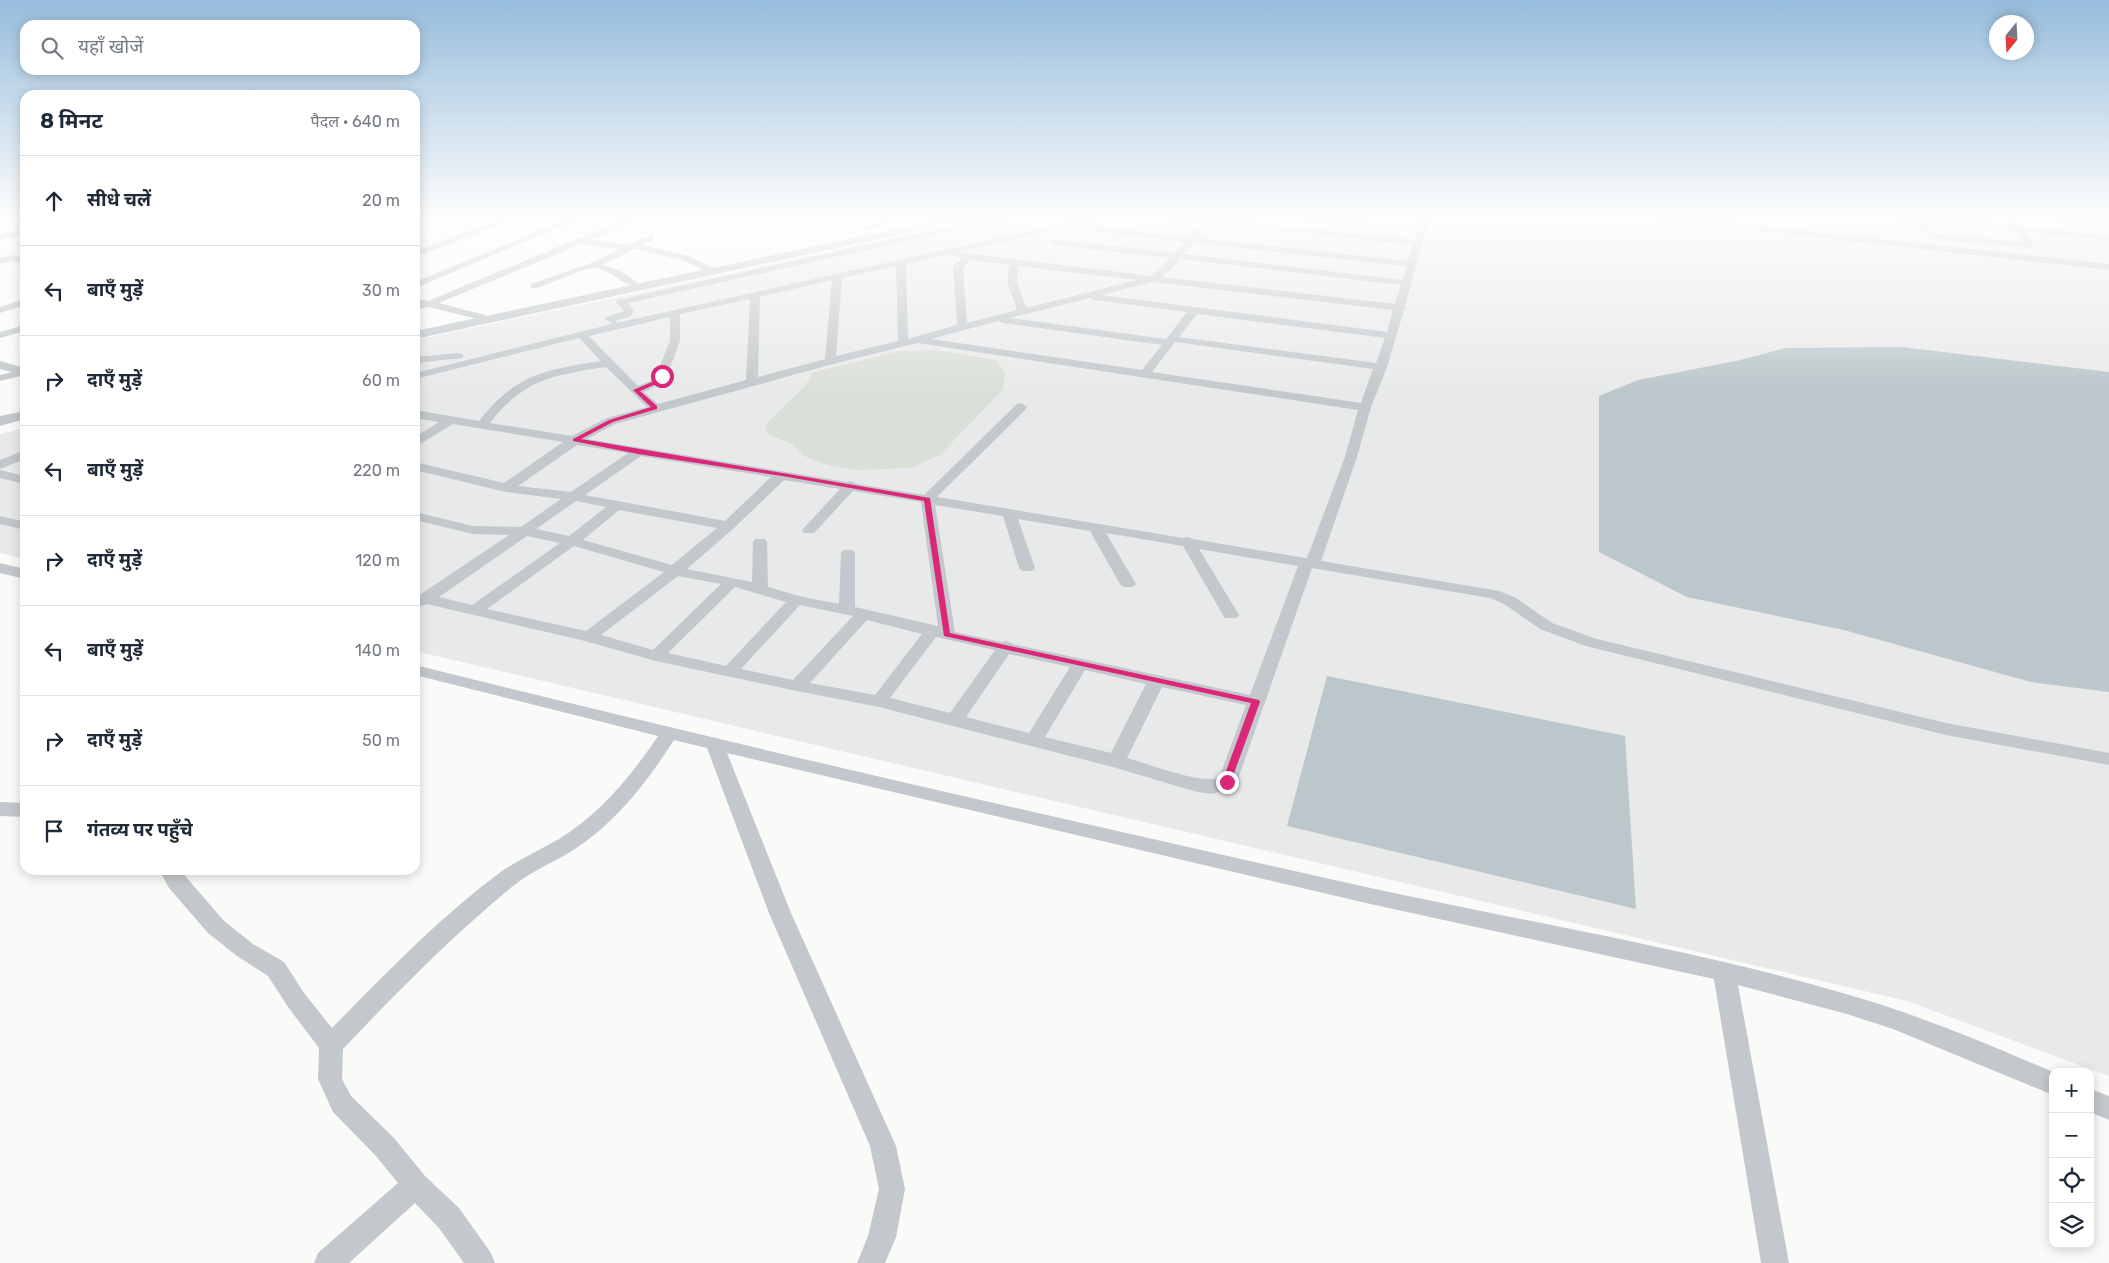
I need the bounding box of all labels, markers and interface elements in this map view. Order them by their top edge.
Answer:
north arrow [1989,15,2034,60]
search box [20,20,420,75]
icon: search [38,34,66,62]
text: यहाँ खोजें [78,35,143,58]
text: 8 मिनट [40,108,103,133]
text: पैदल · 640 m [311,112,400,131]
icon: ahead [40,187,68,215]
text: सीधे चलें [87,188,151,211]
text: 20 m [362,191,400,210]
icon: left [40,277,68,305]
text: बाएँ मुड़ें [87,278,143,301]
text: 30 m [362,281,400,300]
route start [651,365,674,388]
icon: right [40,367,68,395]
text: दाएँ मुड़ें [87,368,142,391]
text: 60 m [362,371,400,390]
icon: left [40,457,68,485]
text: बाएँ मुड़ें [87,458,143,481]
text: 220 m [353,461,400,480]
icon: right [40,547,68,575]
text: दाएँ मुड़ें [87,548,142,571]
text: 120 m [355,551,400,570]
icon: left [40,637,68,665]
text: बाएँ मुड़ें [87,638,143,661]
text: 140 m [355,641,400,660]
icon: right [40,727,68,755]
text: दाएँ मुड़ें [87,728,142,751]
text: 50 m [362,731,400,750]
route end [1216,771,1239,794]
icon: arrive [40,817,68,845]
text: गंतव्य पर पहुँचे [87,818,193,841]
map controls [2049,1068,2094,1248]
button: + [2049,1068,2094,1113]
button: − [2049,1113,2094,1158]
button: locate [2049,1158,2094,1203]
button: layers [2049,1203,2094,1248]

